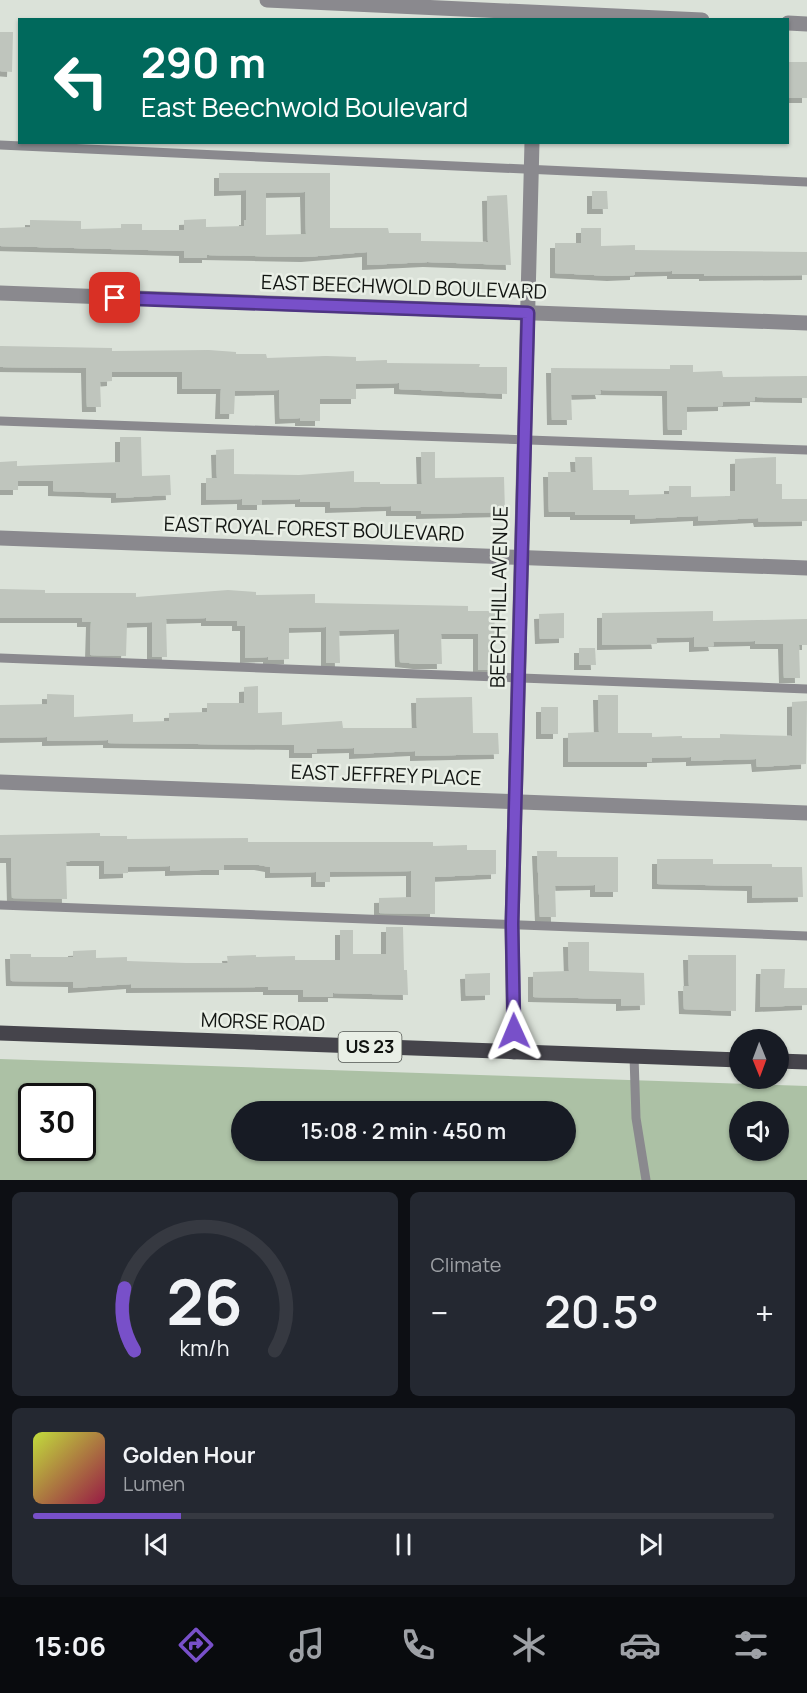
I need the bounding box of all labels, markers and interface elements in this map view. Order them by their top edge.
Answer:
text: 290 m [141,33,266,91]
icon: left [42,42,120,120]
text: East Beechwold Boulevard [141,88,468,125]
street label: EAST BEECHWOLD BOULEVARD [261,268,547,305]
pin [89,272,140,323]
icon: arrive [98,281,131,314]
street label: BEECH HILL AVENUE [483,506,514,688]
street label: EAST ROYAL FOREST BOULEVARD [163,510,465,547]
street label: EAST JEFFREY PLACE [290,758,482,791]
position arrow [482,999,546,1063]
street label: MORSE ROAD [200,1006,326,1037]
north arrow [729,1029,789,1089]
map controls [729,1029,789,1161]
road number: US 23 [338,1032,401,1062]
speed limit sign: 30 [18,1083,96,1161]
button: sound [729,1101,789,1161]
text: 15:08 · 2 min · 450 m [301,1116,506,1146]
text: Climate [431,1251,502,1278]
text: 26 [167,1258,243,1344]
text: 20.5° [544,1280,659,1342]
text: − [431,1290,448,1335]
text: + [755,1290,774,1335]
text: km/h [180,1333,230,1362]
text: Golden Hour [123,1440,256,1470]
text: Lumen [123,1470,185,1497]
icon: previous [140,1528,173,1561]
icon: pause [387,1528,420,1561]
icon: next [634,1528,667,1561]
icon: directions [175,1624,217,1666]
icon: music [286,1624,328,1666]
icon: phone [397,1624,439,1666]
icon: climate [508,1624,550,1666]
icon: car [619,1624,661,1666]
icon: filters [730,1624,772,1666]
text: 15:06 [35,1627,106,1664]

